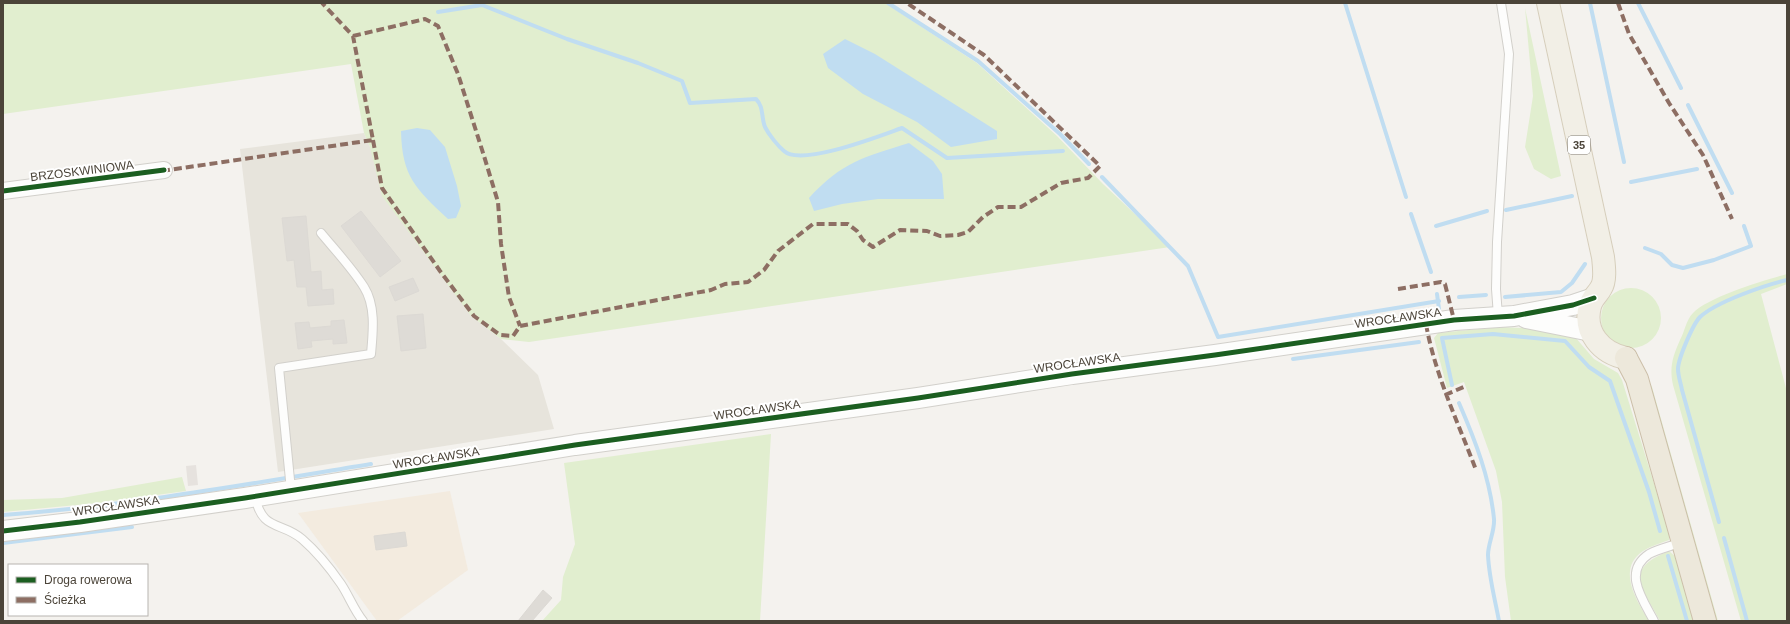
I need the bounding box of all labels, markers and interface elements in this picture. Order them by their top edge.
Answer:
road number: 35 [1568,136,1590,154]
street label: BRZOSKWINIOWA [29,158,135,184]
street label: WROCŁAWSKA [1354,305,1442,331]
street label: WROCŁAWSKA [1033,350,1121,376]
street label: WROCŁAWSKA [713,397,801,423]
street label: WROCŁAWSKA [392,444,480,472]
street label: WROCŁAWSKA [72,493,160,519]
legend [8,564,148,616]
text: Droga rowerowa [44,573,132,587]
text: Ścieżka [44,592,86,607]

